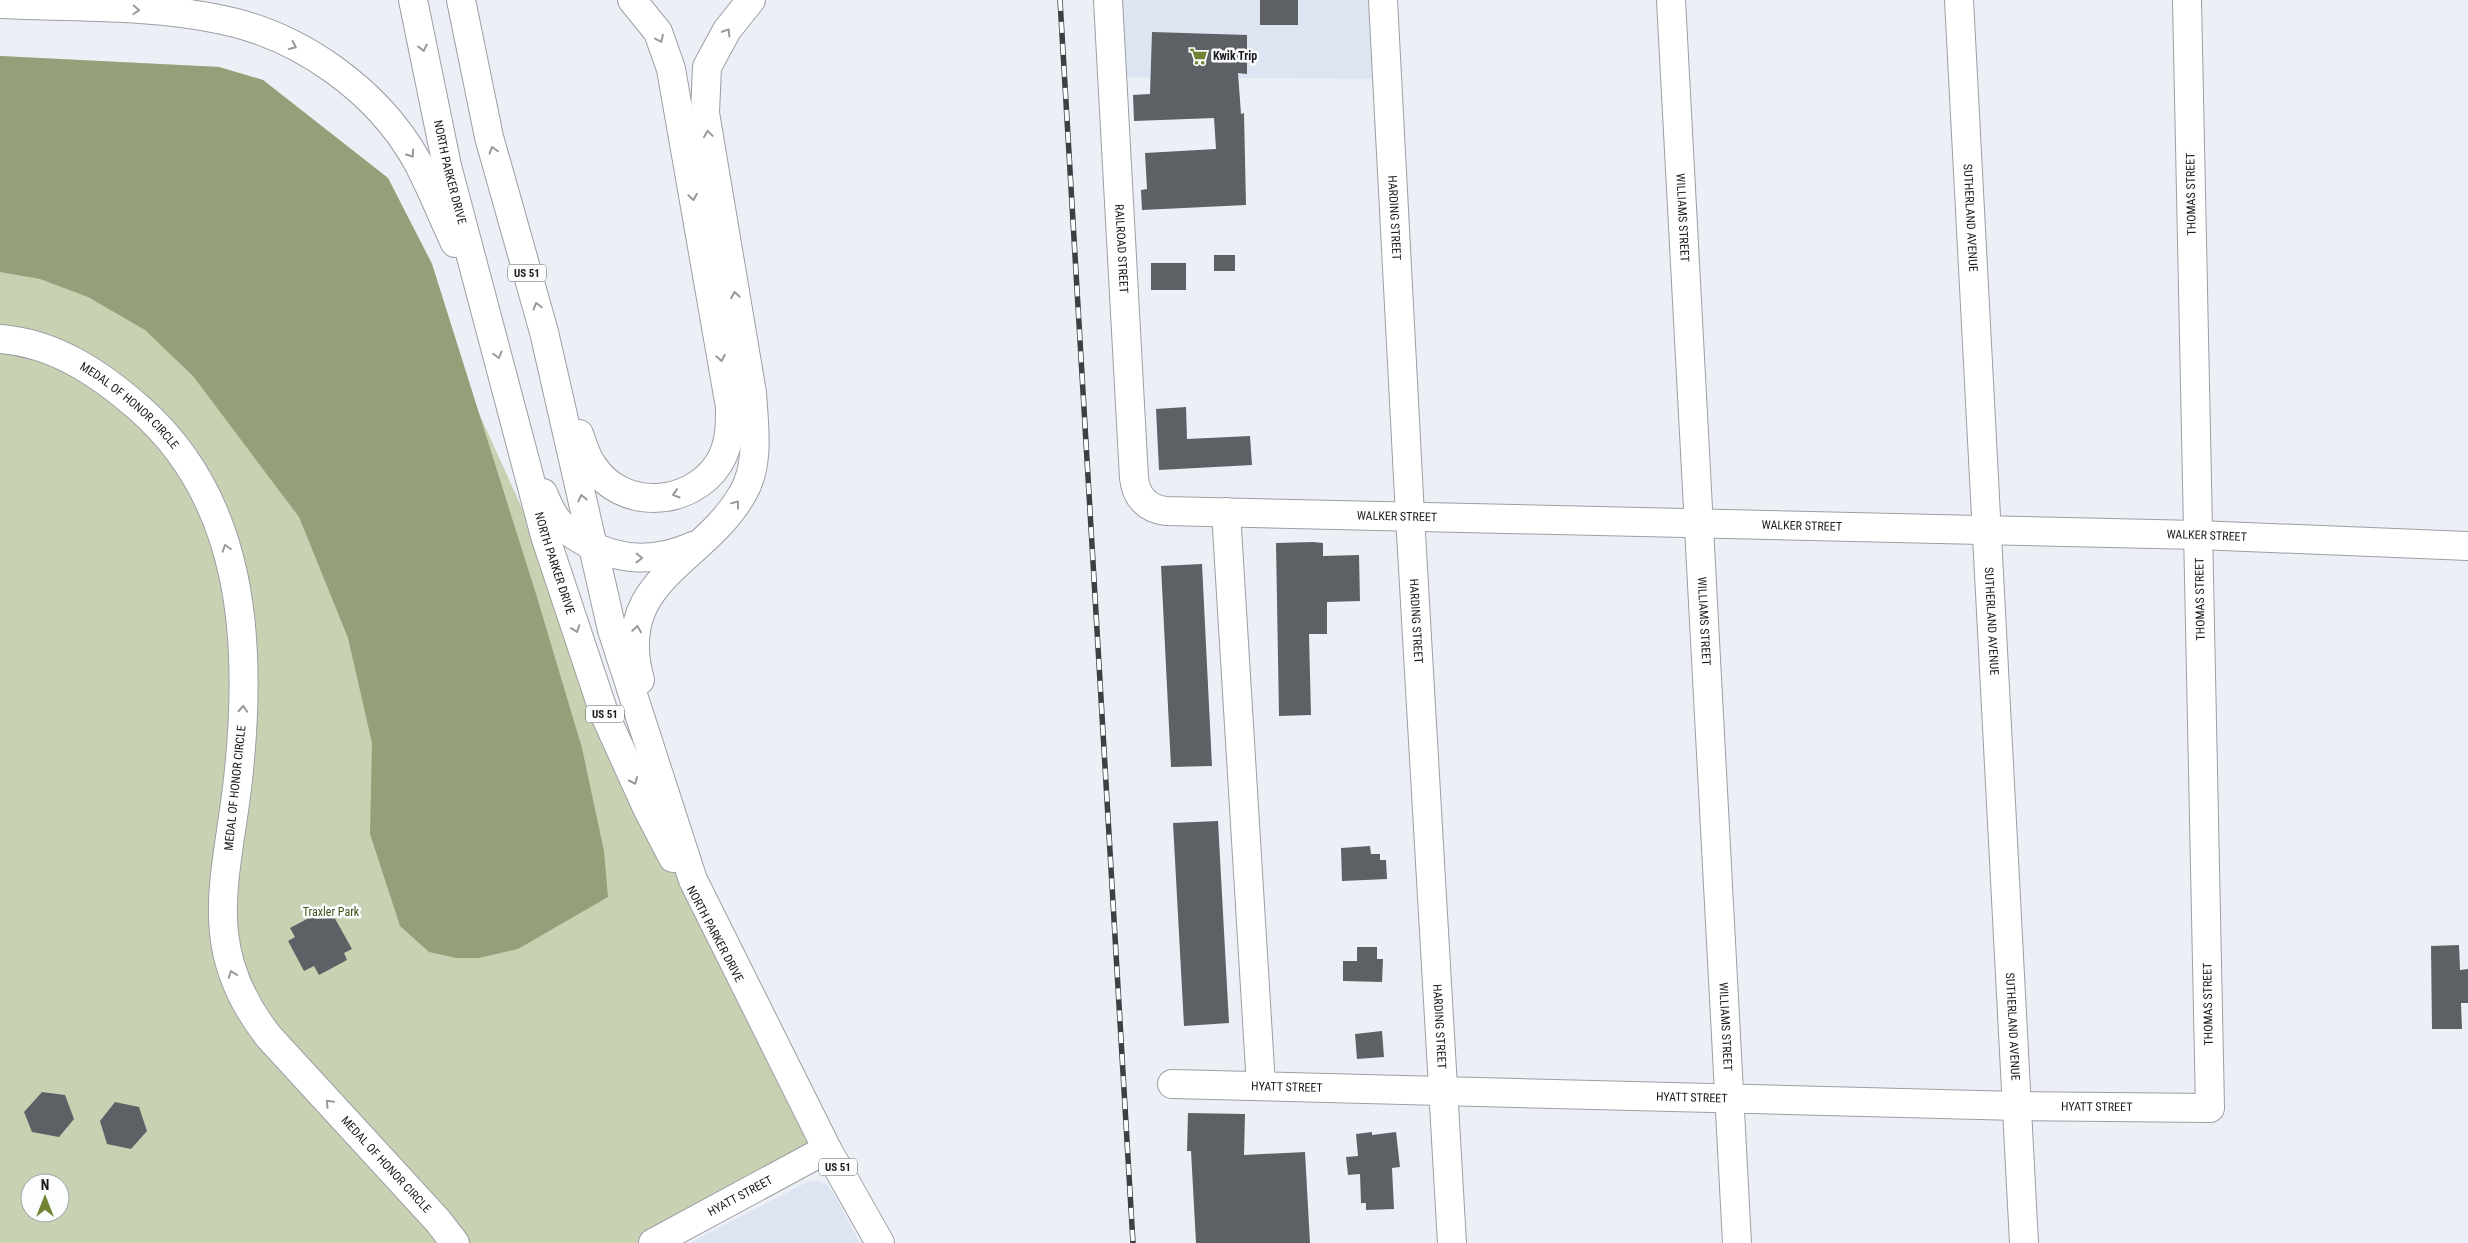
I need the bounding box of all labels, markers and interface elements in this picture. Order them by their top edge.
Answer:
one-way arrow [132,4,140,15]
one-way arrow [720,28,730,37]
one-way arrow [654,34,665,43]
one-way arrow [288,40,297,51]
one-way arrow [417,43,427,52]
supermarket icon: Kwik Trip [1189,46,1209,66]
place label: Kwik Trip [1213,49,1257,63]
street label: NORTH PARKER DRIVE [431,119,469,226]
one-way arrow [703,130,714,138]
one-way arrow [488,146,498,154]
one-way arrow [405,148,415,157]
street label: THOMAS STREET [2183,152,2199,236]
street label: SUTHERLAND AVENUE [1961,163,1980,272]
street label: WILLIAMS STREET [1673,173,1692,262]
street label: HARDING STREET [1385,175,1404,261]
one-way arrow [688,193,698,202]
street label: RAILROAD STREET [1112,204,1131,294]
road number: US 51 [508,264,546,282]
one-way arrow [730,290,740,299]
one-way arrow [532,301,543,310]
one-way arrow [492,351,503,360]
one-way arrow [716,353,726,362]
street label: MEDAL OF HONOR CIRCLE [77,359,182,452]
one-way arrow [673,489,681,499]
one-way arrow [577,494,588,503]
one-way arrow [730,501,738,510]
street label: WALKER STREET [1357,508,1437,524]
street label: NORTH PARKER DRIVE [532,510,578,616]
street label: WALKER STREET [1761,518,1842,534]
street label: WALKER STREET [2166,527,2247,544]
one-way arrow [222,545,232,553]
one-way arrow [636,553,643,563]
street label: THOMAS STREET [2192,557,2208,641]
street label: SUTHERLAND AVENUE [1982,567,2001,676]
street label: WILLIAMS STREET [1695,576,1713,666]
street label: HARDING STREET [1407,578,1426,664]
one-way arrow [632,624,642,633]
one-way arrow [570,625,580,633]
one-way arrow [237,705,248,713]
road number: US 51 [586,706,624,722]
street label: MEDAL OF HONOR CIRCLE [221,725,249,851]
one-way arrow [628,776,639,785]
street label: NORTH PARKER DRIVE [684,884,746,984]
park label: Traxler Park [303,905,360,919]
street label: THOMAS STREET [2200,962,2216,1046]
one-way arrow [228,970,238,979]
street label: SUTHERLAND AVENUE [2003,972,2022,1081]
street label: WILLIAMS STREET [1716,982,1735,1071]
street label: HARDING STREET [1430,984,1449,1069]
street label: HYATT STREET [1251,1079,1323,1095]
street label: HYATT STREET [1656,1090,1728,1105]
one-way arrow [326,1099,335,1108]
street label: HYATT STREET [2061,1099,2133,1114]
street label: MEDAL OF HONOR CIRCLE [338,1113,434,1216]
road number: US 51 [819,1158,857,1176]
north arrow [20,1173,70,1223]
street label: HYATT STREET [705,1173,775,1219]
text: N [41,1177,49,1193]

